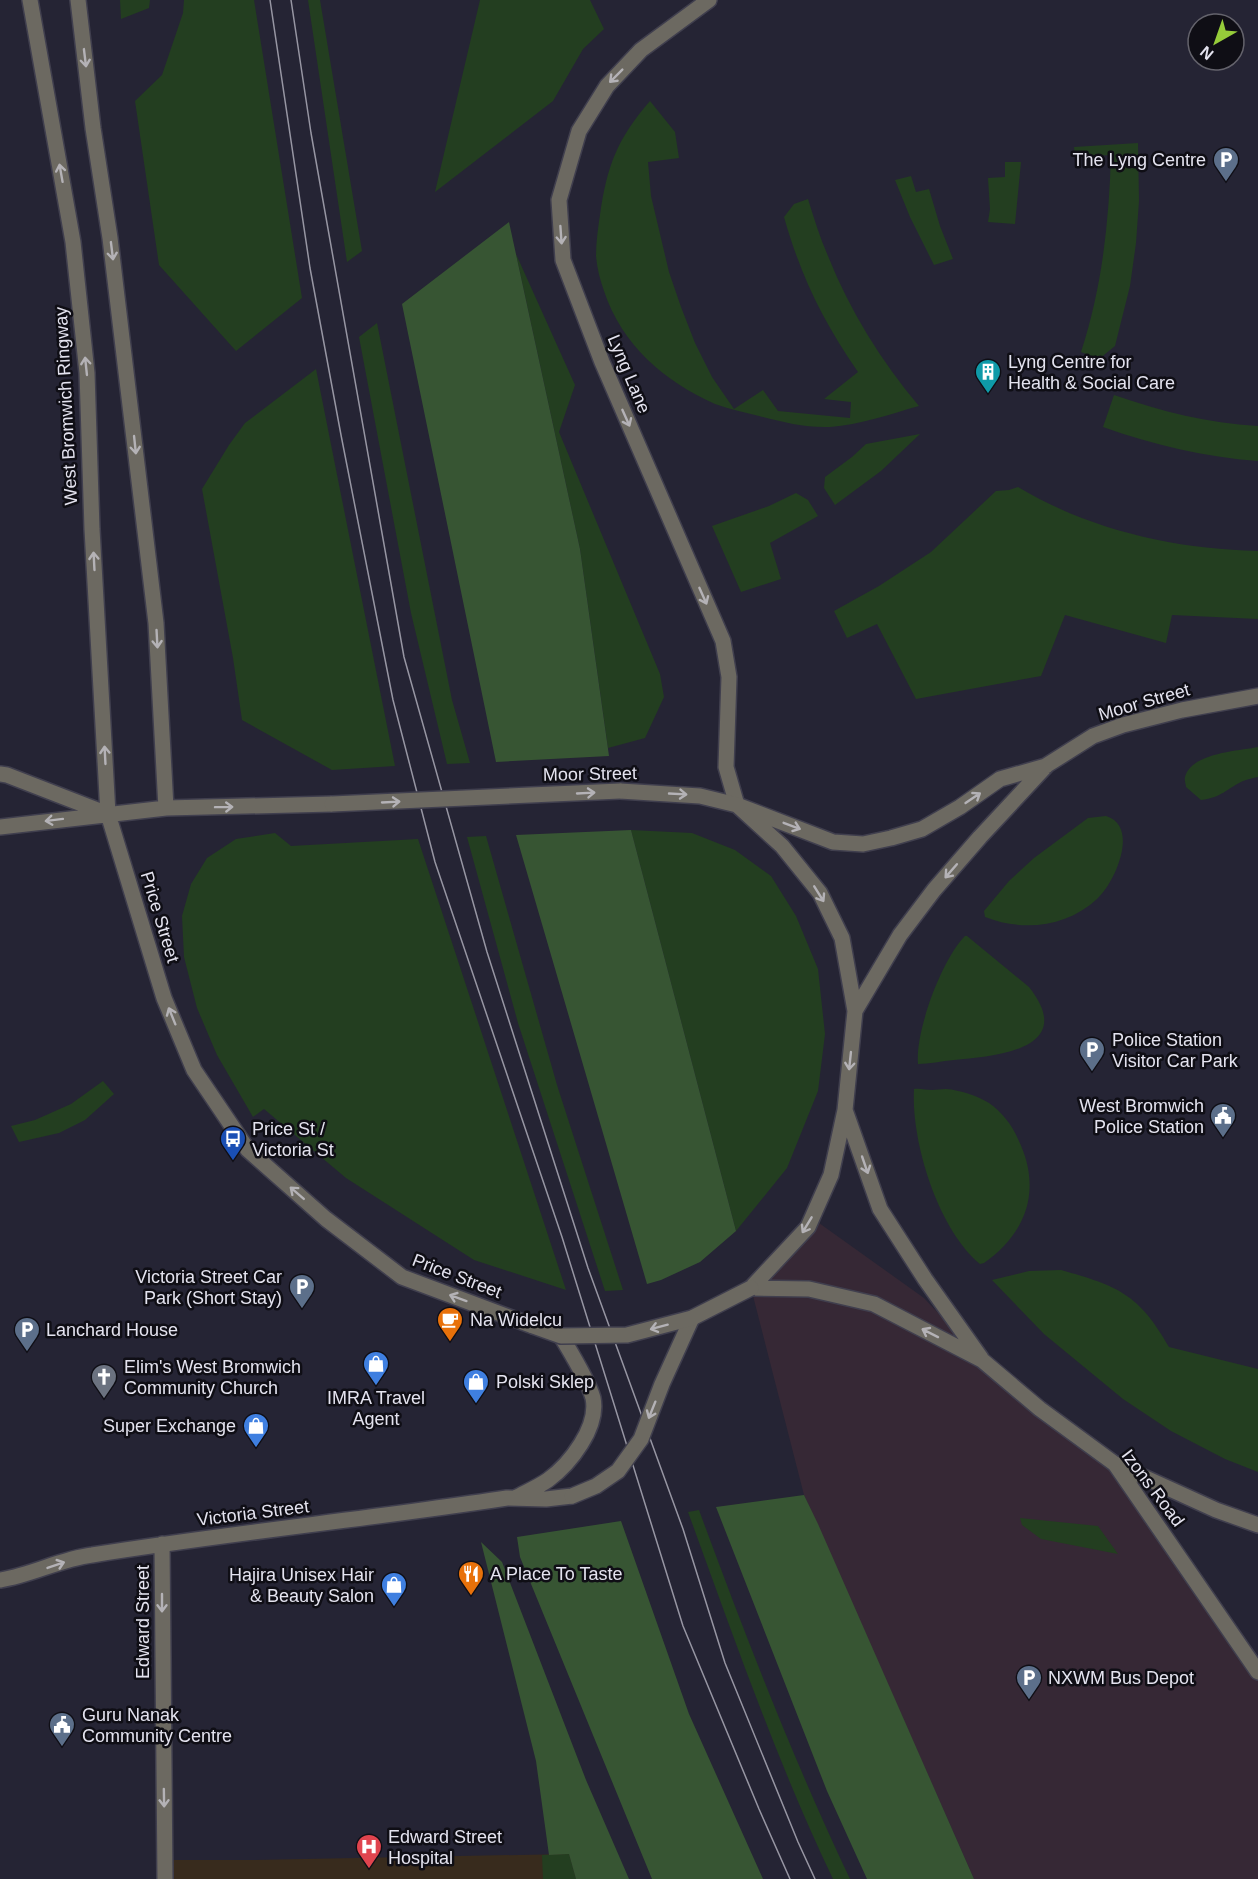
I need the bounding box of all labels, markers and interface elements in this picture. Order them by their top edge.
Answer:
north arrow [1186,12,1246,72]
text: N [1197,43,1217,63]
one-way arrow [80,48,91,68]
one-way arrow [609,69,624,84]
parking icon: The Lyng Centre [1211,145,1241,183]
place label: The Lyng Centre [1073,150,1206,170]
one-way arrow [55,163,66,183]
one-way arrow [556,224,567,244]
one-way arrow [107,241,118,261]
street label: West Bromwich Ringway [51,306,81,506]
street label: Lyng Lane [603,332,655,416]
place label: Lyng Centre for Health & Social Care [1008,352,1175,393]
one-way arrow [80,356,91,376]
building icon: Lyng Centre for Health & Social Care [973,357,1003,395]
one-way arrow [620,408,632,426]
one-way arrow [129,434,140,454]
one-way arrow [88,551,99,571]
one-way arrow [698,587,710,605]
one-way arrow [151,628,162,648]
street label: Moor Street [1096,679,1192,725]
one-way arrow [100,746,111,766]
street label: Moor Street [543,763,637,785]
one-way arrow [575,787,595,798]
one-way arrow [668,789,688,800]
one-way arrow [964,792,980,804]
one-way arrow [380,796,400,807]
one-way arrow [214,801,234,813]
one-way arrow [45,815,65,826]
one-way arrow [782,821,800,832]
one-way arrow [944,863,958,878]
street label: Price Street [137,869,183,965]
one-way arrow [813,885,825,902]
one-way arrow [165,1007,176,1026]
place label: Police Station Visitor Car Park [1112,1030,1239,1071]
parking icon: Police Station Visitor Car Park [1077,1035,1107,1073]
one-way arrow [844,1050,855,1070]
place label: West Bromwich Police Station [1079,1096,1204,1137]
public building icon: West Bromwich Police Station [1208,1101,1238,1139]
place label: Price St / Victoria St [252,1119,334,1160]
bus stop icon: Price St / Victoria St [218,1124,248,1162]
one-way arrow [860,1155,871,1174]
one-way arrow [289,1186,304,1200]
one-way arrow [801,1216,814,1233]
street label: Price Street [410,1250,504,1302]
place label: Victoria Street Car Park (Short Stay) [135,1267,282,1308]
parking icon: Victoria Street Car Park (Short Stay) [287,1272,317,1310]
one-way arrow [449,1292,468,1303]
cafe icon: Na Widelcu [435,1305,465,1343]
place label: Na Widelcu [470,1310,562,1330]
parking icon: Lanchard House [12,1315,42,1353]
place label: Lanchard House [46,1320,178,1340]
one-way arrow [650,1321,669,1333]
one-way arrow [922,1327,939,1339]
shop icon: IMRA Travel Agent [361,1349,391,1387]
place label: Elim's West Bromwich Community Church [124,1357,301,1398]
church icon: Elim's West Bromwich Community Church [89,1362,119,1400]
shop icon: Polski Sklep [461,1367,491,1405]
place label: Polski Sklep [496,1372,594,1392]
place label: IMRA Travel Agent [327,1388,425,1429]
one-way arrow [646,1400,657,1419]
shop icon: Super Exchange [241,1411,271,1449]
place label: Super Exchange [103,1416,236,1436]
street label: Izons Road [1118,1446,1188,1530]
street label: Victoria Street [196,1496,310,1530]
one-way arrow [46,1558,65,1569]
restaurant icon: A Place To Taste [456,1559,486,1597]
place label: A Place To Taste [490,1564,622,1584]
street label: Edward Street [133,1565,153,1679]
place label: Hajira Unisex Hair & Beauty Salon [229,1565,374,1606]
shop icon: Hajira Unisex Hair & Beauty Salon [379,1570,409,1608]
one-way arrow [157,1592,168,1612]
parking icon: NXWM Bus Depot [1014,1663,1044,1701]
place label: NXWM Bus Depot [1048,1668,1194,1688]
place label: Guru Nanak Community Centre [82,1705,232,1746]
public building icon: Guru Nanak Community Centre [47,1710,77,1748]
one-way arrow [158,1787,170,1807]
place label: Edward Street Hospital [388,1827,502,1868]
hospital icon: Edward Street Hospital [354,1832,384,1870]

